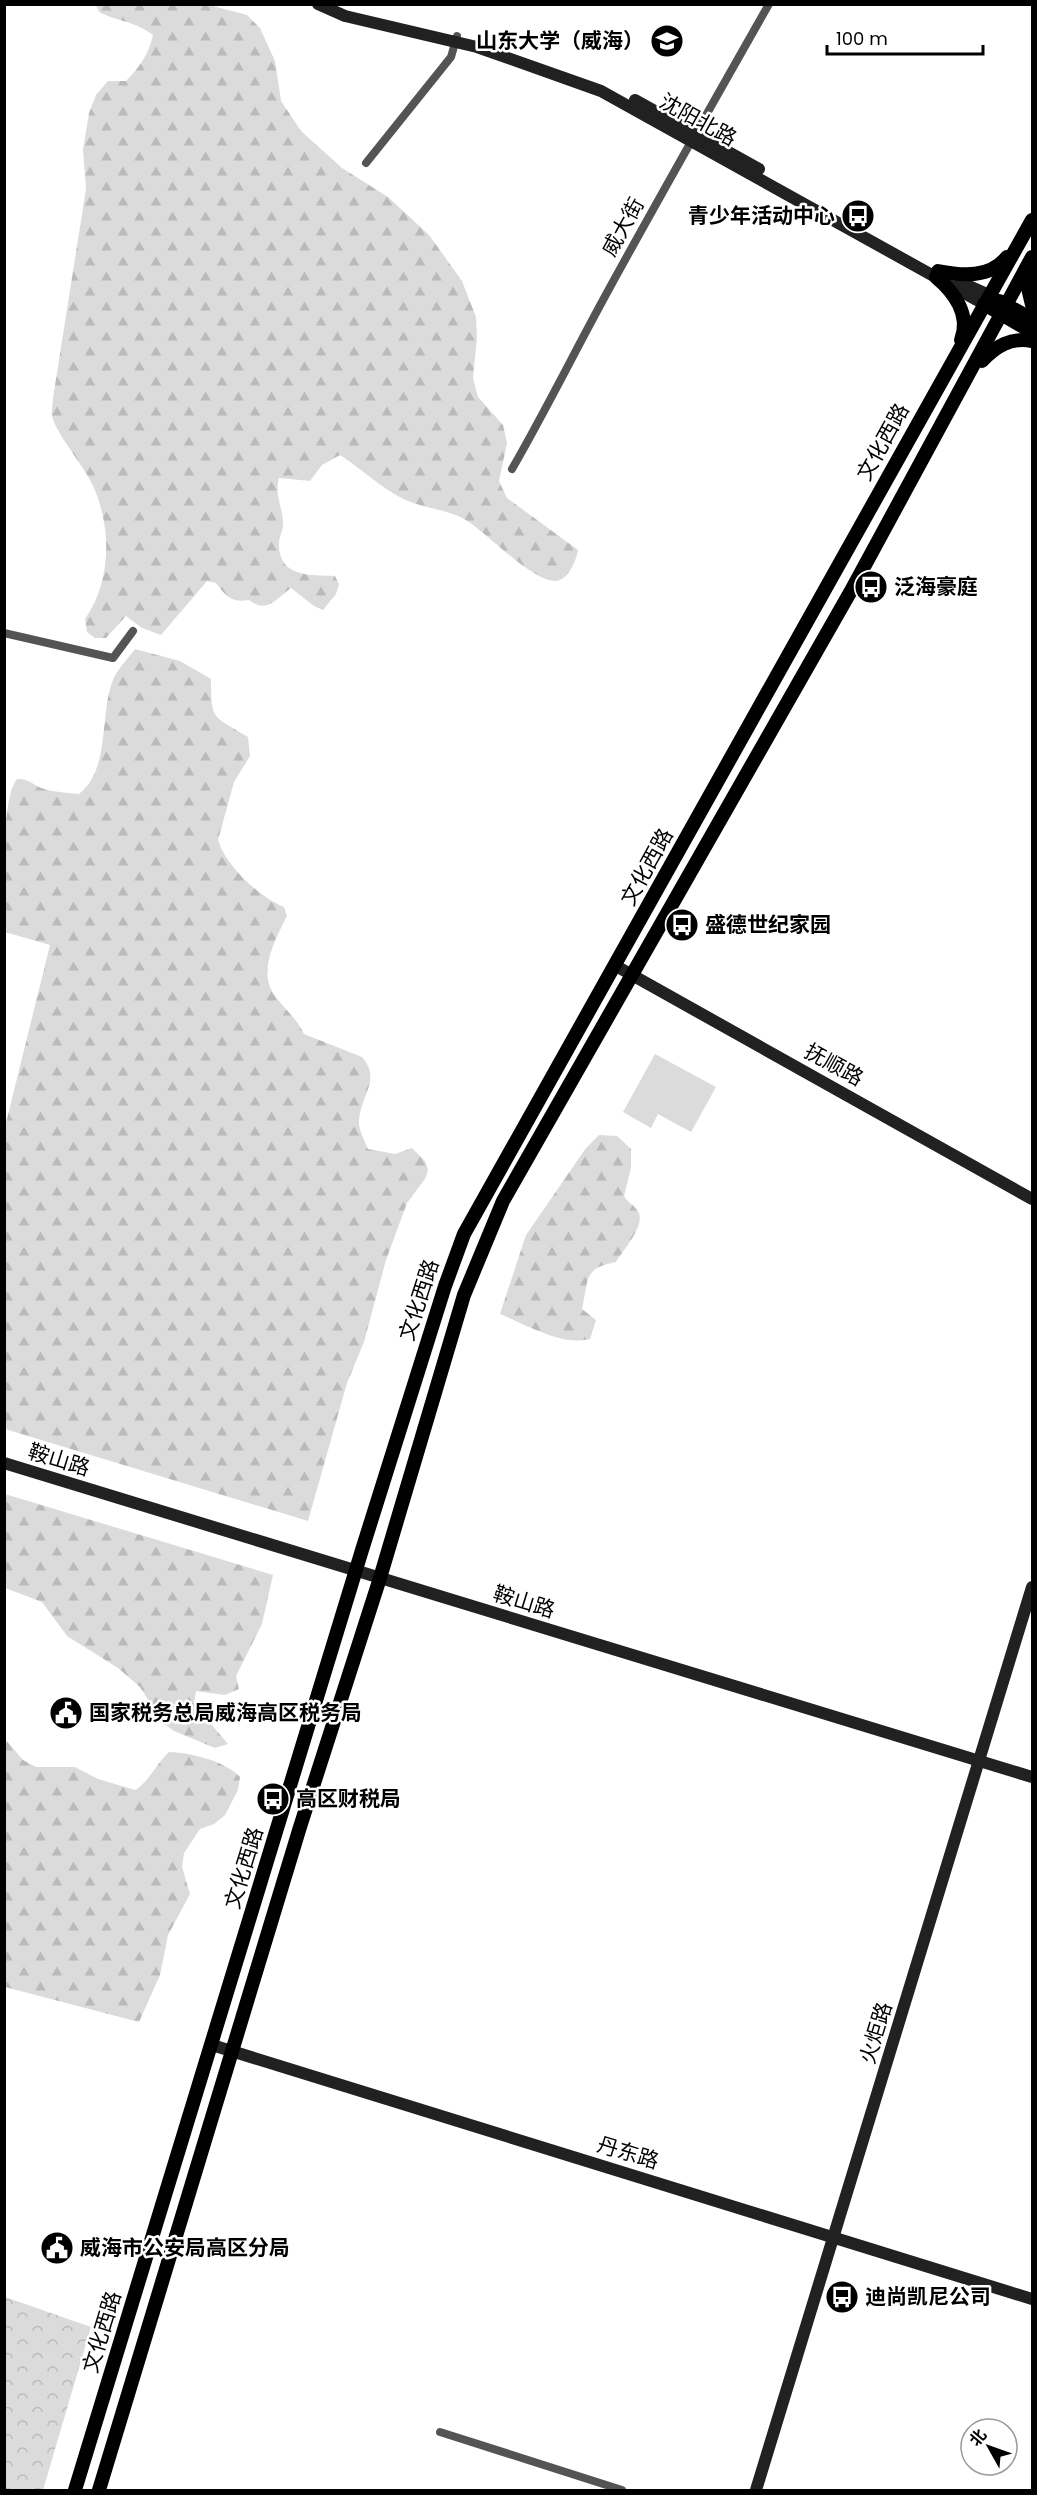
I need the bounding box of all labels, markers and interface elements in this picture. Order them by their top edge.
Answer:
scale bar [827,18,983,56]
school or university icon: 山东大学（威海） [649,23,685,59]
place label: 山东大学（威海） [476,26,644,55]
text: 100 m [836,26,888,51]
street label: 沈阳北路 [654,87,742,153]
street label: 威大街 [595,192,651,261]
bus stop icon: 青少年活动中心 [840,198,876,234]
place label: 青少年活动中心 [688,201,835,230]
street label: 文化西路 [850,398,916,486]
bus stop icon: 泛海豪庭 [853,569,889,605]
place label: 泛海豪庭 [894,572,978,601]
street label: 文化西路 [614,823,680,911]
bus stop icon: 盛德世纪家园 [664,907,700,943]
place label: 盛德世纪家园 [705,910,831,939]
street label: 抚顺路 [800,1037,869,1093]
street label: 文化西路 [392,1255,445,1344]
street label: 鞍山路 [25,1436,94,1483]
street label: 鞍山路 [490,1578,559,1625]
public building icon: 国家税务总局威海高区税务局 [48,1695,84,1731]
place label: 国家税务总局威海高区税务局 [89,1698,362,1727]
bus stop icon: 高区财税局 [255,1781,291,1817]
place label: 高区财税局 [296,1784,401,1813]
street label: 文化西路 [217,1823,270,1912]
street label: 火炬路 [852,1998,899,2067]
street label: 丹东路 [594,2129,663,2176]
public building icon: 威海市公安局高区分局 [39,2230,75,2266]
place label: 威海市公安局高区分局 [80,2233,290,2262]
bus stop icon: 迪尚凯尼公司 [824,2279,860,2315]
place label: 迪尚凯尼公司 [865,2282,991,2311]
street label: 文化西路 [75,2287,128,2376]
north arrow [959,2417,1019,2477]
text: 北 [964,2424,992,2451]

